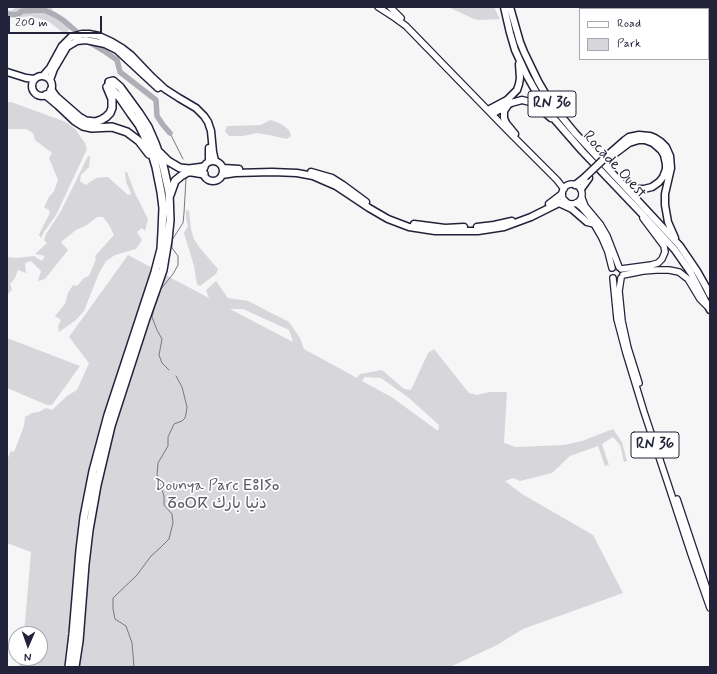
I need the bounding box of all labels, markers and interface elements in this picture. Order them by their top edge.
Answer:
scale bar [10,8,104,34]
legend [579,8,709,60]
text: 200 m [15,15,48,31]
text: Road [617,16,641,32]
text: Park [617,36,641,52]
road number: RN 36 [528,91,576,117]
street label: Rocade Ouest [578,127,650,203]
road number: RN 36 [631,432,679,458]
park label: Dounya Parc ⴹⵓⵏⵢⴰ ⵒⴰⵔⴽ دنيا بارك [155,477,279,515]
north arrow [8,626,48,666]
text: N [24,650,32,664]

